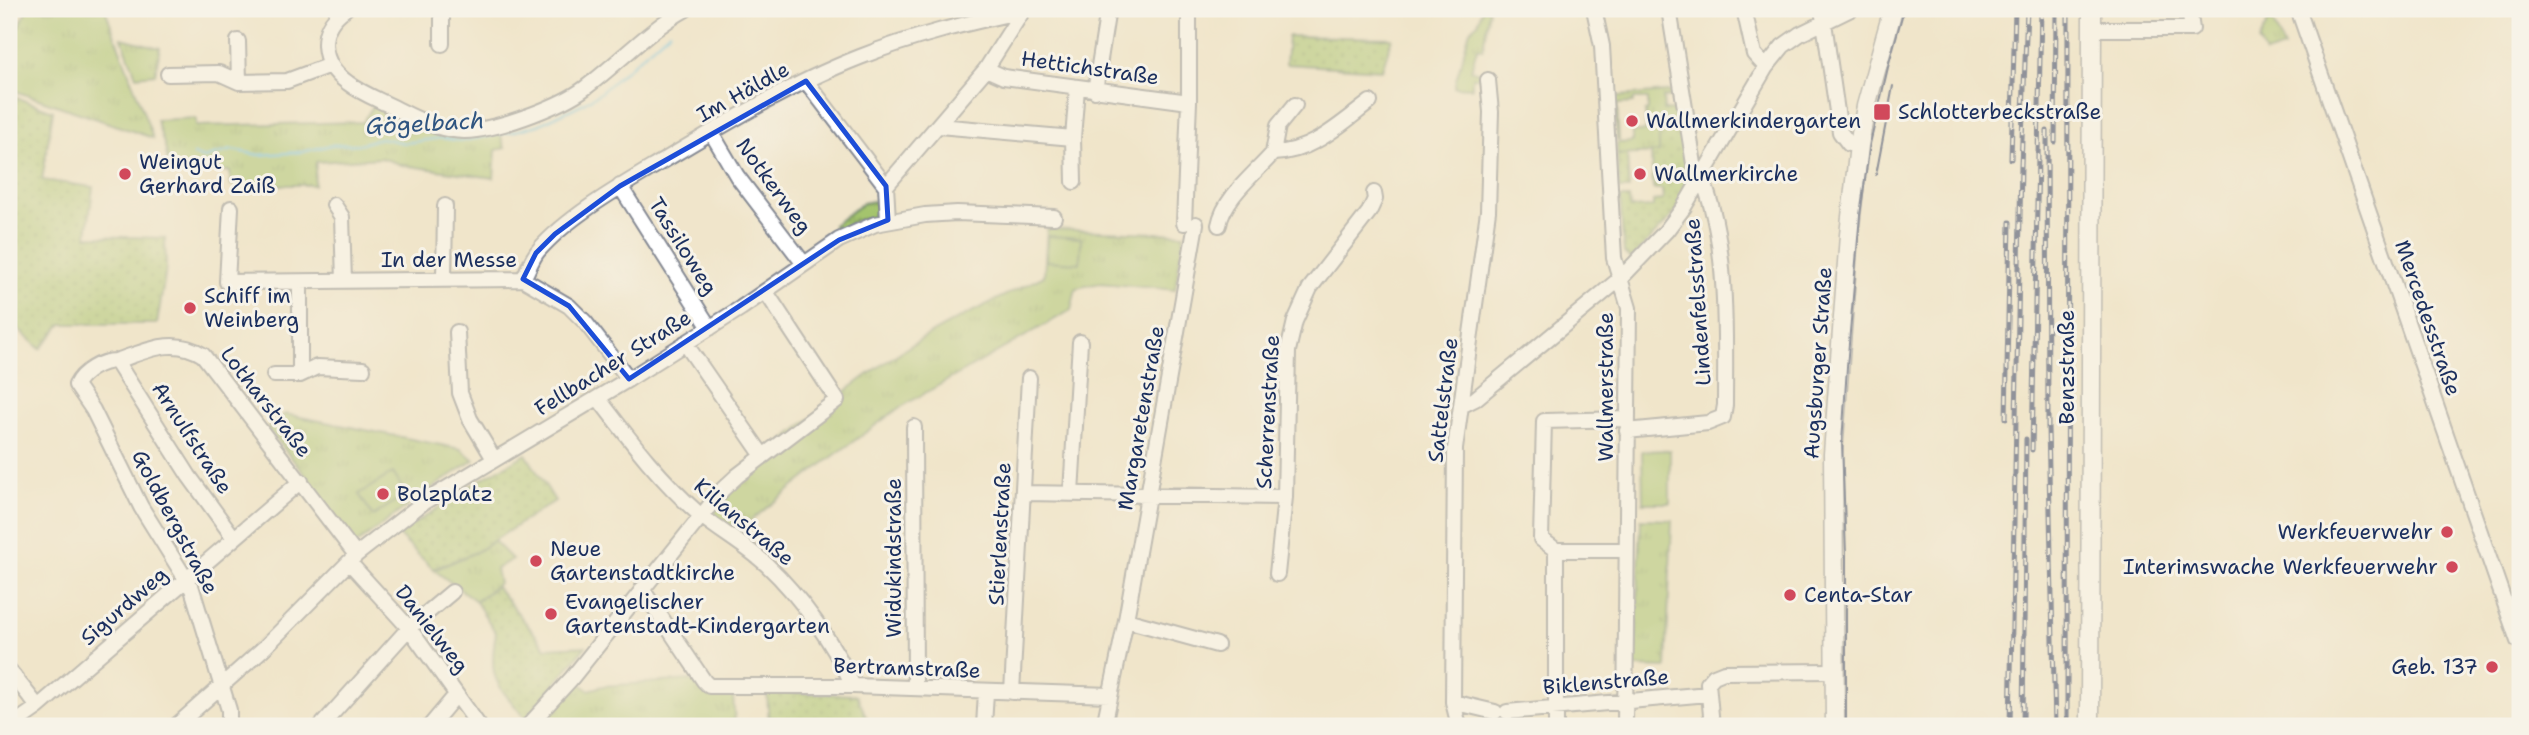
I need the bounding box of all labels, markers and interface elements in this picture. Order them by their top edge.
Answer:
street label: Hettichstraße [1019,44,1161,92]
street label: Im Häldle [692,55,794,129]
place label: Schlotterbeckstraße [1898,98,2101,126]
marker: Schlotterbeckstraße [1872,102,1892,122]
water label: Gögelbach [365,105,485,141]
place label: Wallmerkindergarten [1646,107,1861,135]
marker: Wallmerkindergarten [1624,113,1640,129]
street label: Notkerweg [730,132,818,240]
place label: Weingut Gerhard Zaiß [139,148,276,200]
place label: Wallmerkirche [1654,160,1798,188]
marker: Weingut Gerhard Zaiß [117,166,133,182]
marker: Wallmerkirche [1632,166,1648,182]
street label: Tassiloweg [642,192,724,300]
street label: Lindenfelsstraße [1678,217,1718,387]
street label: Mercedesstraße [2388,236,2468,400]
street label: In der Messe [381,246,517,274]
street label: Augsburger Straße [1797,266,1839,460]
place label: Schiff im Weinberg [204,282,299,334]
marker: Schiff im Weinberg [182,300,198,316]
street label: Fellbacher Straße [529,304,697,422]
street label: Benzstraße [2053,310,2081,424]
street label: Wallmerstraße [1592,312,1620,462]
street label: Margaretenstraße [1111,324,1171,512]
street label: Scherrenstraße [1250,334,1286,490]
street label: Sattelstraße [1421,336,1465,464]
street label: Lotharstraße [214,341,318,463]
street label: Arnulfstraße [145,376,239,500]
street label: Goldbergstraße [125,445,225,599]
street label: Stierlenstraße [982,462,1018,606]
street label: Kilianstraße [688,472,800,572]
street label: Widukindstraße [880,478,908,638]
place label: Bolzplatz [397,480,493,508]
marker: Bolzplatz [375,486,391,502]
place label: Werkfeuerwehr [2277,518,2433,546]
marker: Werkfeuerwehr [2439,524,2455,540]
place label: Neue Gartenstadtkirche [550,535,735,587]
marker: Neue Gartenstadtkirche [528,553,544,569]
place label: Interimswache Werkfeuerwehr [2123,553,2438,581]
marker: Interimswache Werkfeuerwehr [2444,559,2460,575]
street label: Sigurdweg [75,560,173,652]
street label: Danielweg [389,579,475,679]
place label: Centa-Star [1804,581,1913,609]
marker: Centa-Star [1782,587,1798,603]
place label: Evangelischer Gartenstadt-Kindergarten [565,588,830,640]
marker: Evangelischer Gartenstadt-Kindergarten [543,606,559,622]
street label: Bertramstraße [833,651,981,685]
place label: Geb. 137 [2391,653,2478,681]
marker: Geb. 137 [2484,659,2500,675]
street label: Biklenstraße [1542,663,1670,701]

